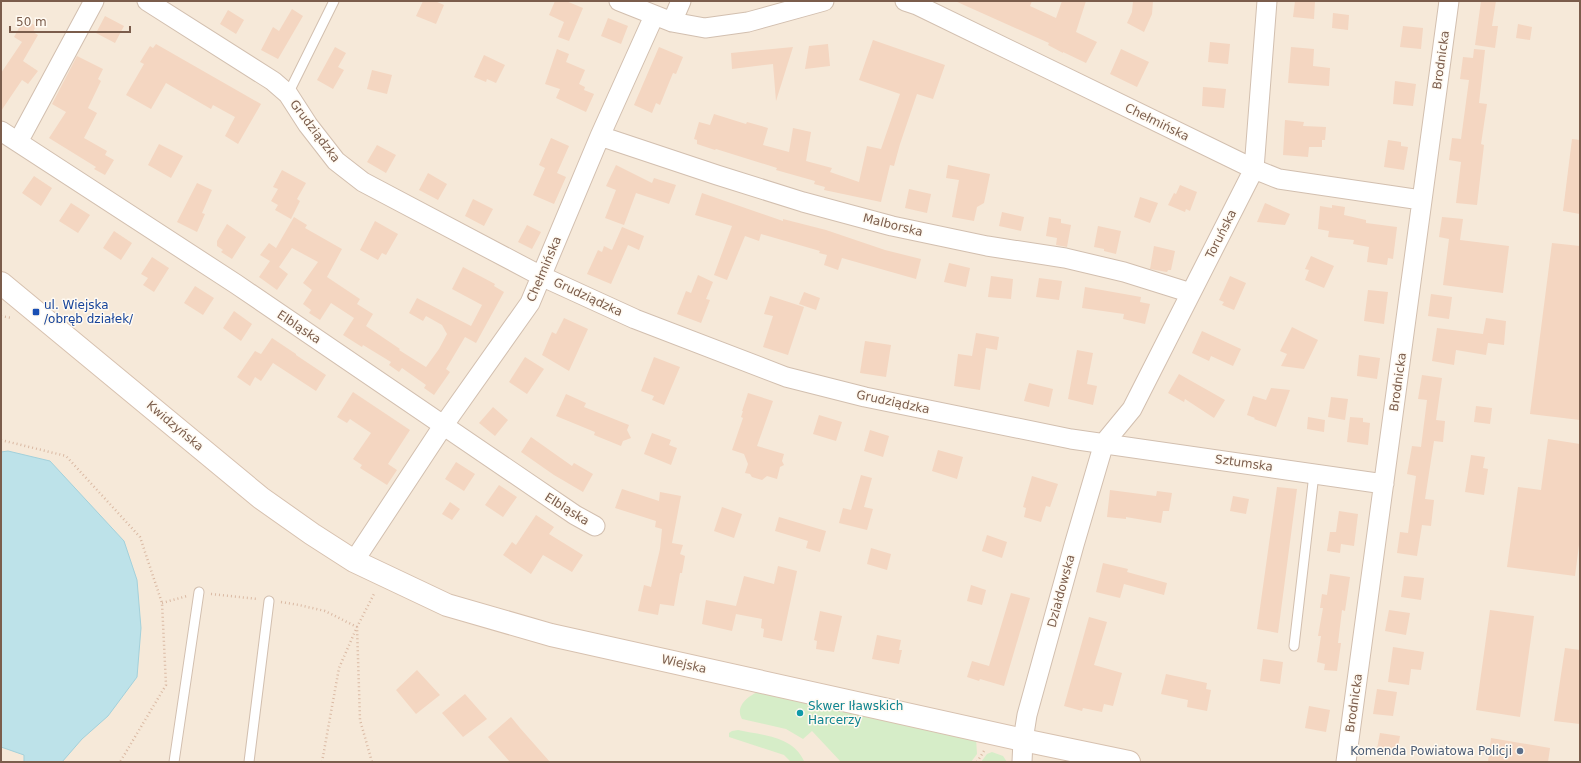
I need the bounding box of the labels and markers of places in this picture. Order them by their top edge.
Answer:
place label: ul. Wiejska /obręb działek/ [44,298,134,326]
marker: ul. Wiejska /obręb działek/ [31,307,41,317]
place label: Skwer Iławskich Harcerzy [808,699,903,727]
marker: Skwer Iławskich Harcerzy [795,708,805,718]
place label: Komenda Powiatowa Policji [1350,744,1512,758]
marker: Komenda Powiatowa Policji [1515,746,1525,756]

